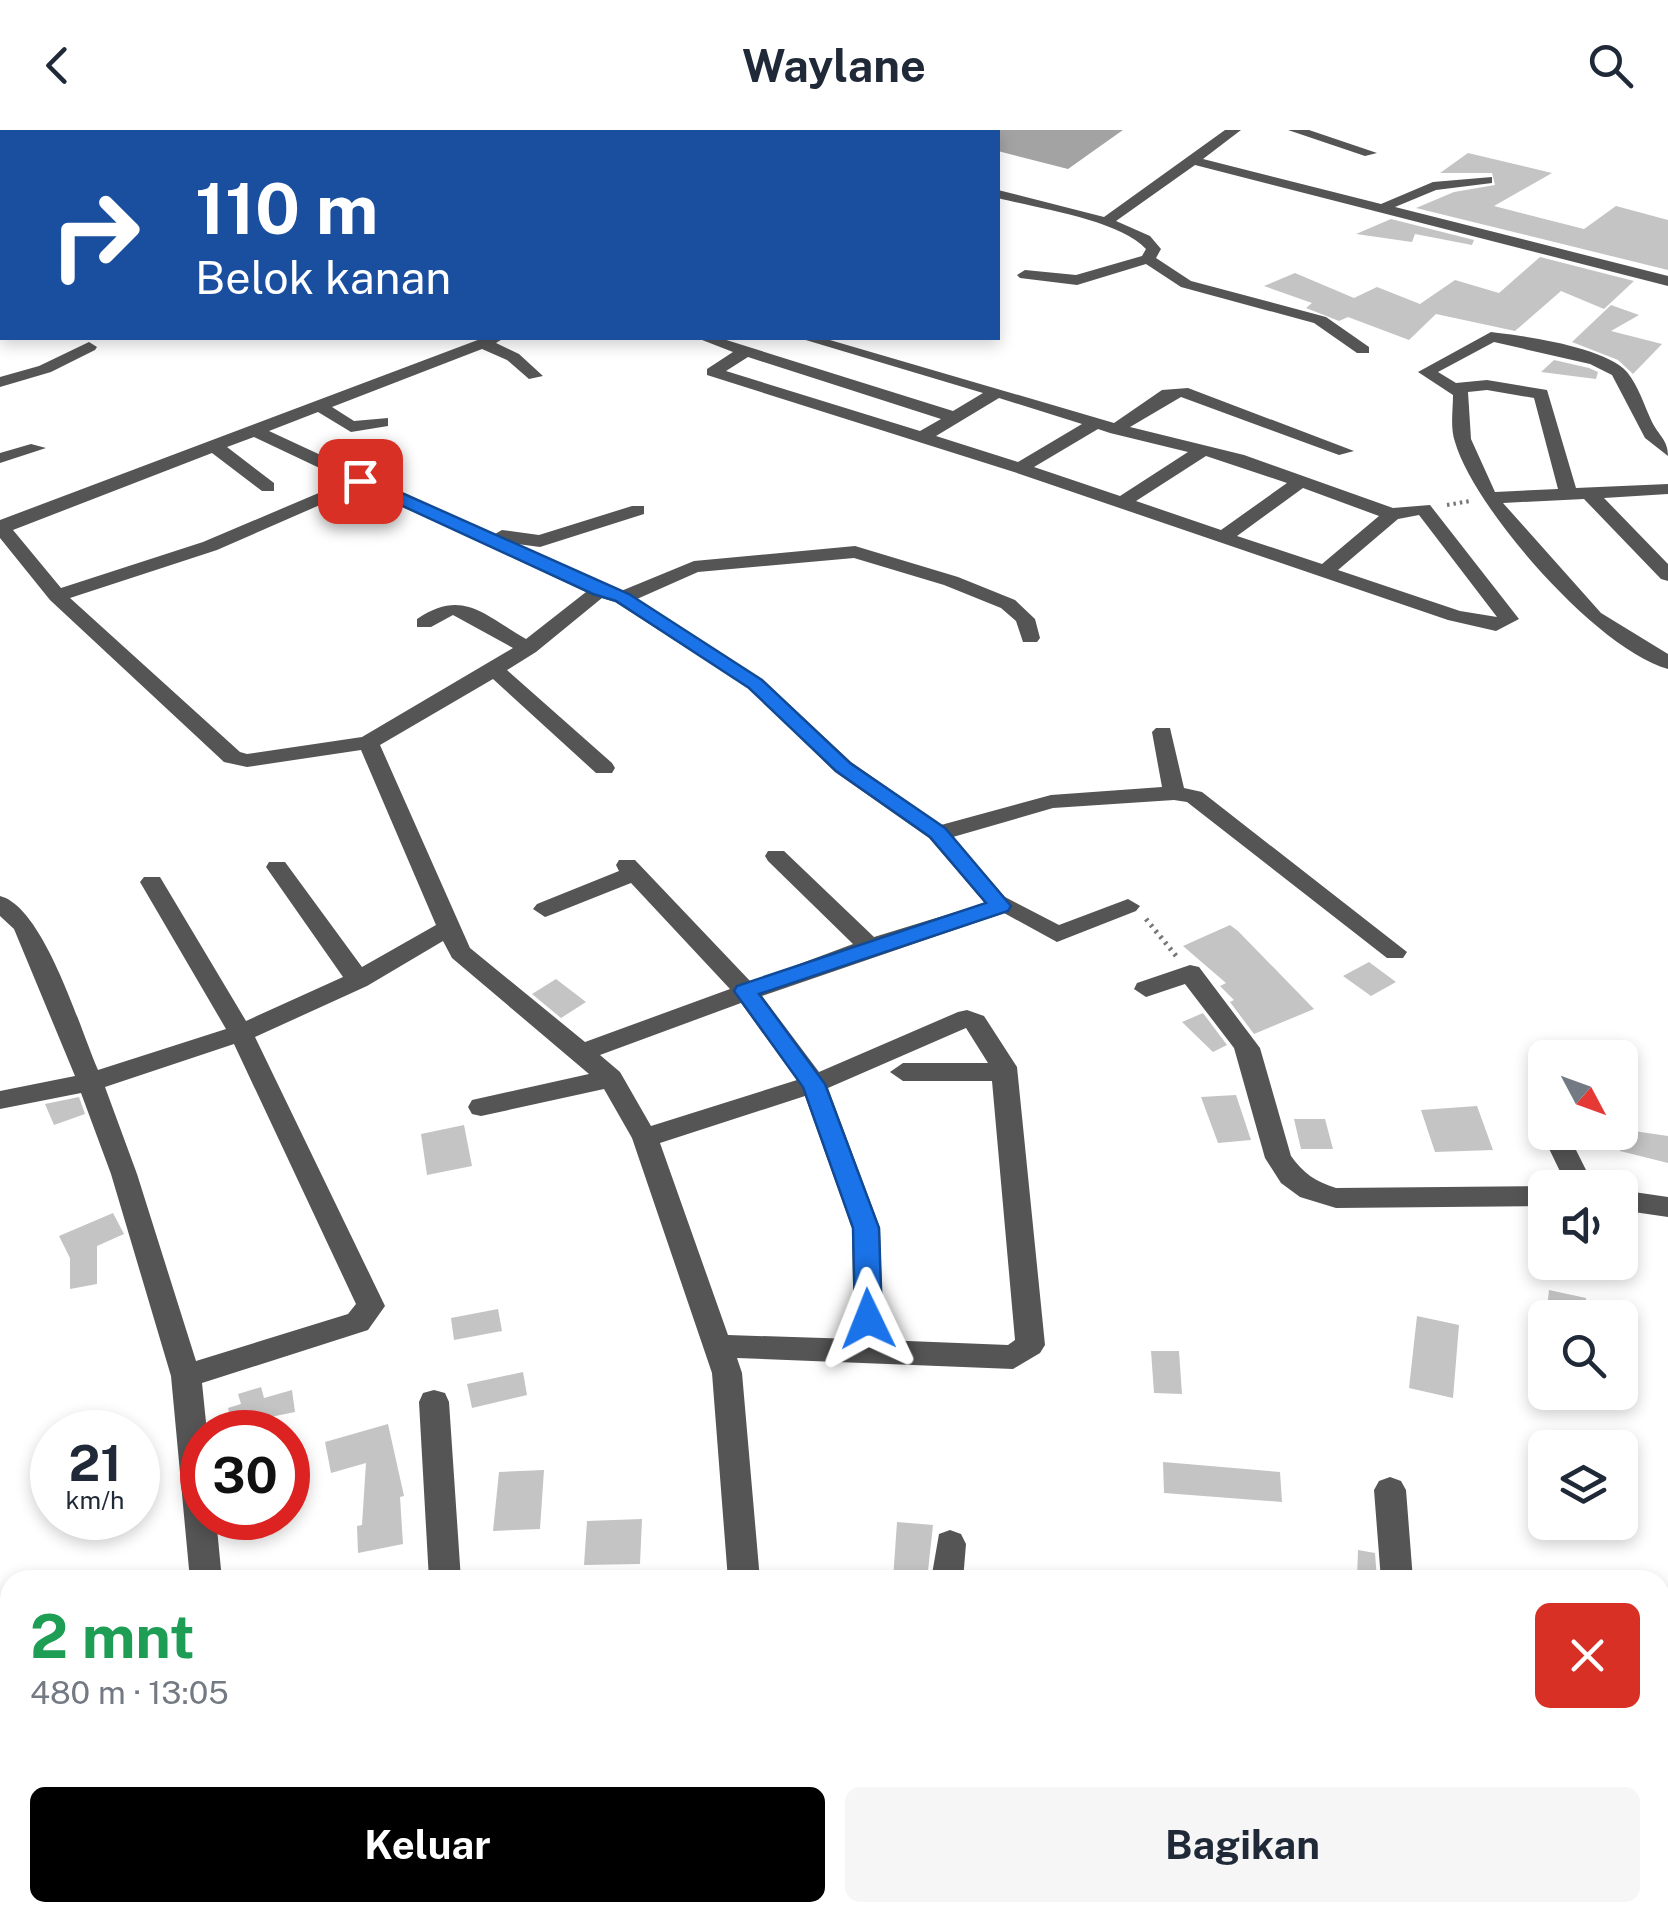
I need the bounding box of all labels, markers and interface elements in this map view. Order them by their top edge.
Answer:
icon: back [30,38,85,93]
icon: search [1583,38,1638,93]
text: Waylane [742,39,926,92]
text: 110 m [195,167,379,250]
icon: right [30,170,160,300]
text: Belok kanan [195,251,451,304]
pin [318,439,403,524]
icon: arrive [333,454,388,509]
north arrow [1528,1040,1638,1150]
map controls [1528,1040,1638,1540]
button: sound [1528,1170,1638,1280]
position arrow [816,1267,920,1371]
button: search [1528,1300,1638,1410]
speed limit sign: 30 [180,1410,310,1540]
button: layers [1528,1430,1638,1540]
text: 21 [68,1433,122,1492]
text: km/h [66,1485,124,1515]
text: 2 mnt [30,1601,195,1672]
button: close [1535,1603,1640,1708]
text: 480 m · 13:05 [30,1674,229,1711]
button: Keluar [30,1787,825,1902]
button: Bagikan [845,1787,1640,1902]

